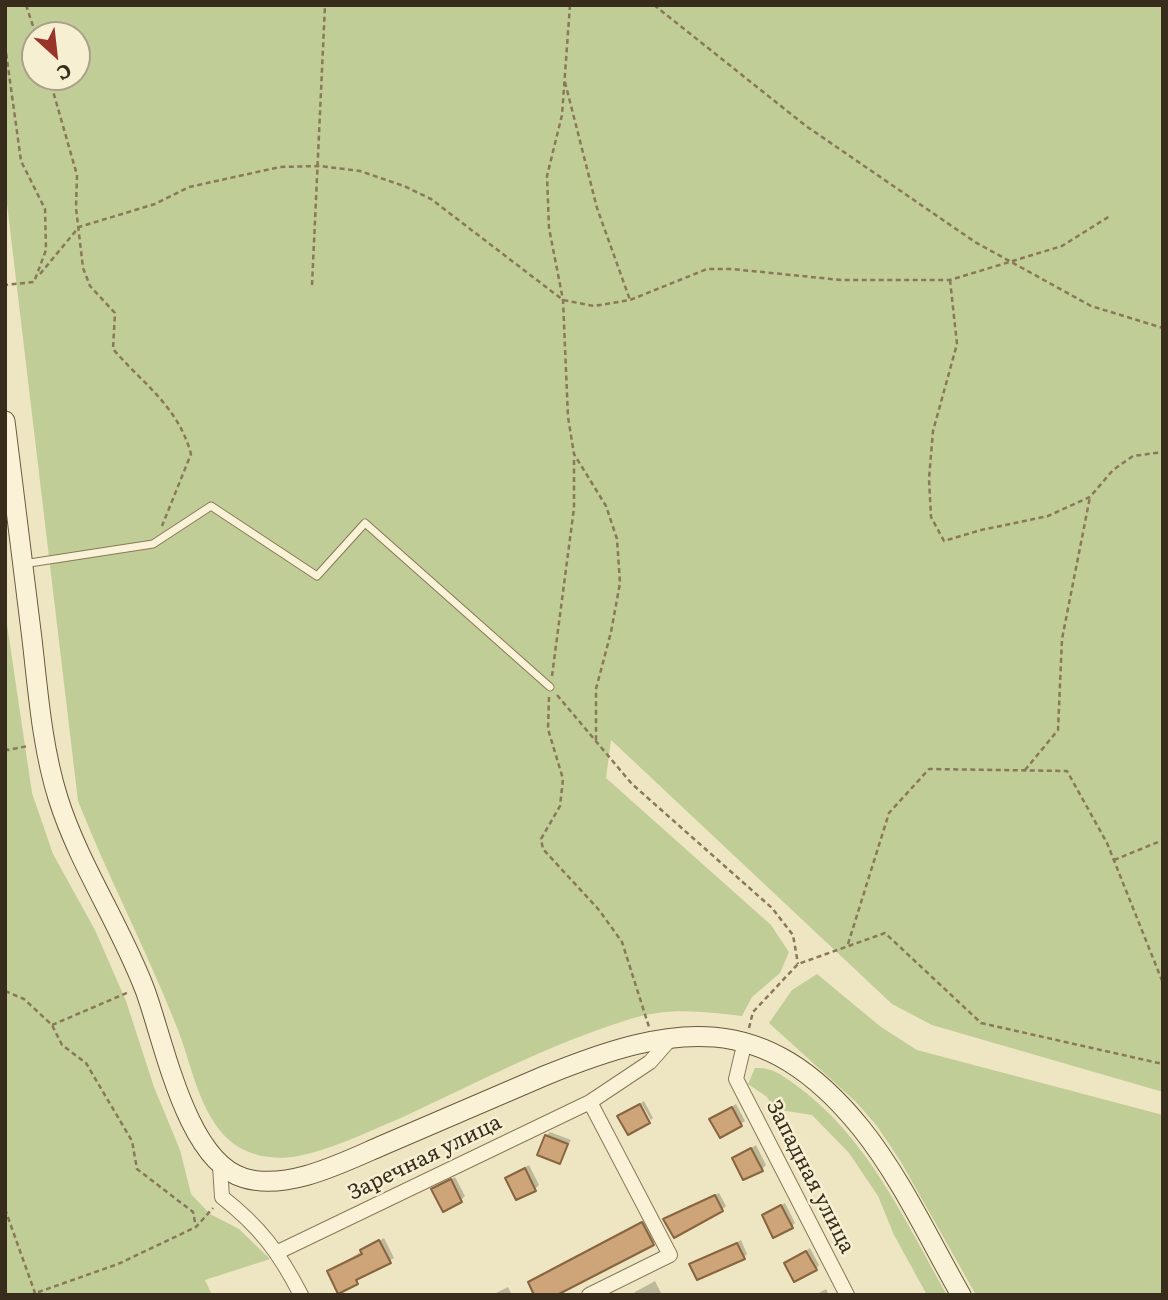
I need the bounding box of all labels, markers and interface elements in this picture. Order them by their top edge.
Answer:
north arrow [21,21,91,91]
text: С [52,57,77,88]
street label: Западная улица [760,1096,860,1258]
street label: Заречная улица [344,1110,506,1206]

